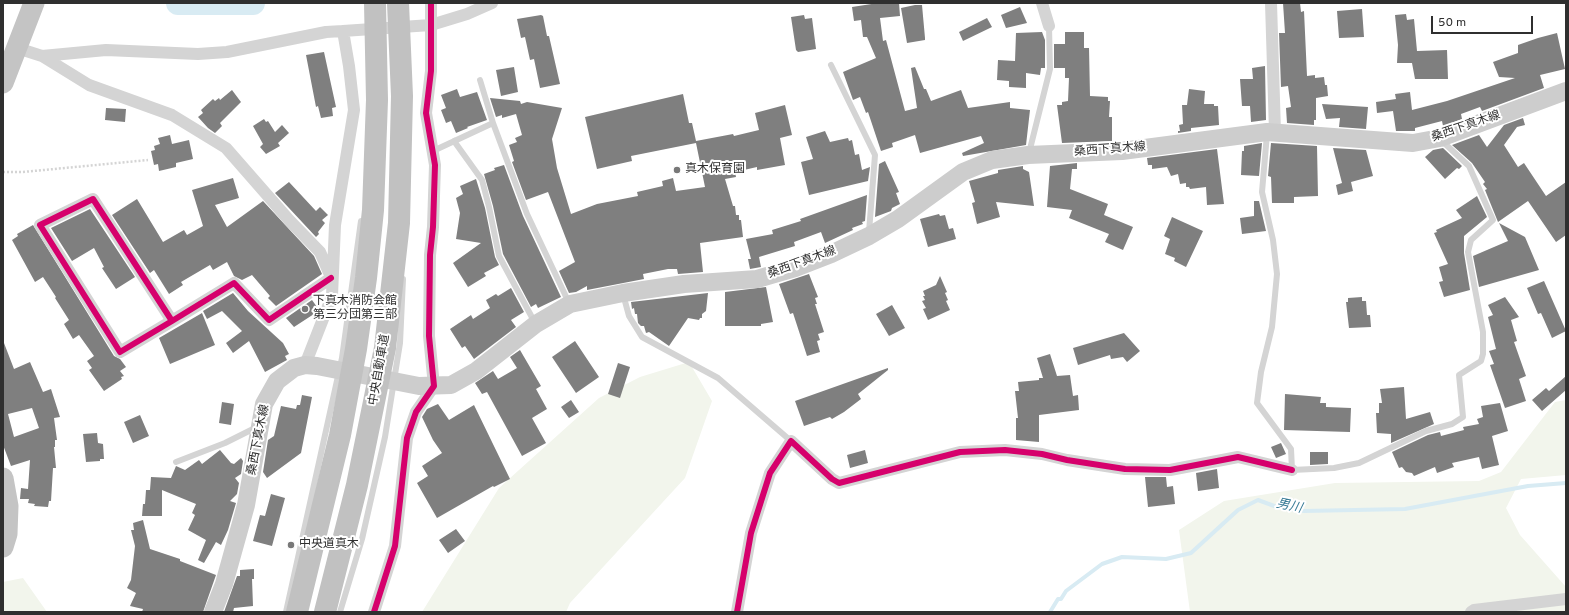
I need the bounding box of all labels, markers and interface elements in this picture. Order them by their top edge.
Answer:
scale bar [1433,8,1535,34]
text: 50 m [1438,15,1466,31]
street label: 桑西下真木線 [1430,108,1502,146]
street label: 桑西下真木線 [1074,140,1146,160]
place label: 真木保育園 [685,163,745,177]
marker: 真木保育園 [672,165,682,175]
street label: 桑西下真木線 [766,244,838,282]
place label: 下真木消防会館 第三分団第三部 [313,295,397,323]
marker: 下真木消防会館 第三分団第三部 [300,304,310,314]
street label: 中央自動車道 [367,333,393,407]
street label: 桑西下真木線 [245,403,273,477]
water label: 男川 [1275,497,1303,517]
place label: 中央道真木 [299,538,359,552]
marker: 中央道真木 [286,540,296,550]

